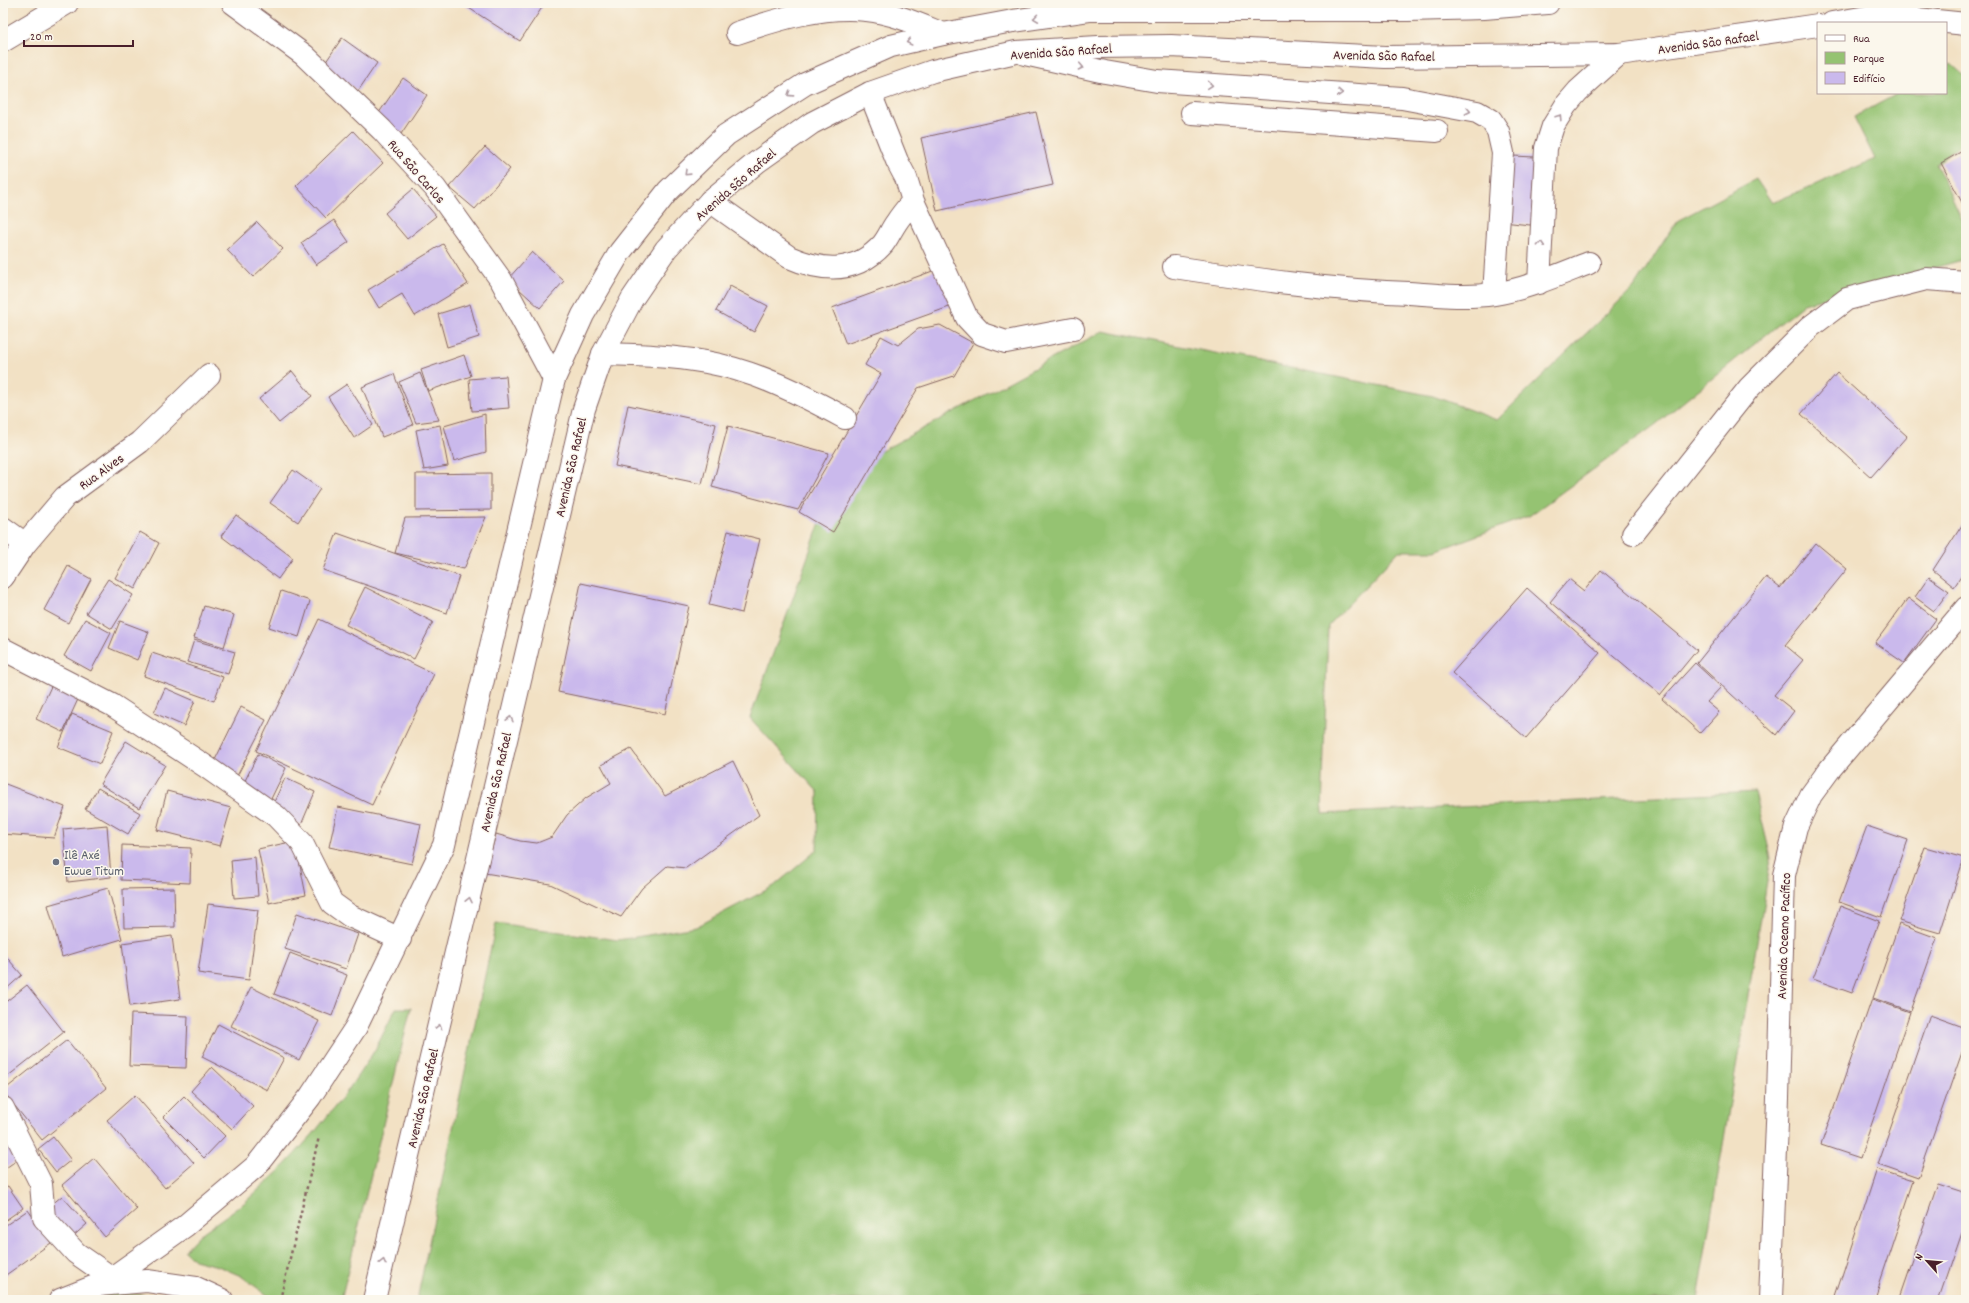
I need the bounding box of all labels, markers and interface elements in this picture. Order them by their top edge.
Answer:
one-way arrow [1033,13,1039,22]
scale bar [24,22,133,48]
legend [1817,22,1947,94]
street label: Avenida São Rafael [1656,27,1761,61]
text: 20 m [30,29,53,46]
text: Rua [1853,31,1870,48]
one-way arrow [905,37,912,46]
street label: Avenida São Rafael [1010,39,1113,67]
street label: Avenida São Rafael [1333,46,1436,68]
text: Parque [1853,51,1884,68]
one-way arrow [1078,62,1085,70]
text: Edifício [1853,71,1885,88]
one-way arrow [1207,80,1213,89]
one-way arrow [787,89,794,97]
one-way arrow [1337,89,1343,98]
one-way arrow [1465,106,1471,114]
one-way arrow [1554,114,1561,121]
street label: Rua São Carlos [382,136,449,209]
street label: Avenida São Rafael [691,144,782,227]
one-way arrow [684,168,692,175]
one-way arrow [1537,241,1546,247]
street label: Avenida São Rafael [551,415,593,519]
street label: Rua Alves [75,449,129,496]
one-way arrow [505,715,513,722]
street label: Avenida São Rafael [476,730,518,834]
place label: Ilê Axé Ewue Titum [64,846,124,882]
marker: Ilê Axé Ewue Titum [51,857,61,867]
street label: Avenida Oceano Pacífico [1773,872,1797,1000]
one-way arrow [464,897,472,903]
one-way arrow [434,1023,443,1030]
street label: Avenida São Rafael [403,1046,445,1150]
north arrow [1907,1241,1947,1281]
text: N [1912,1251,1928,1263]
one-way arrow [379,1259,387,1265]

